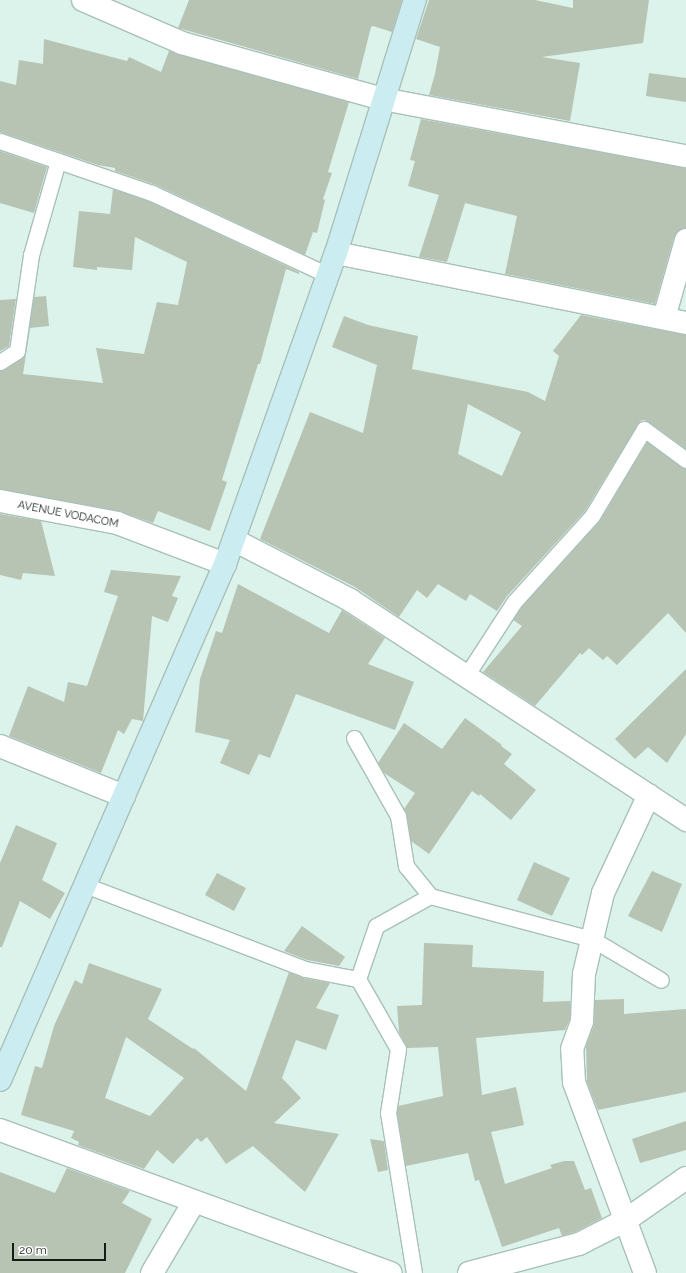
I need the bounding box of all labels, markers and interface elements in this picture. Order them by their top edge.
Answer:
street label: AVENUE VODACOM [16,499,120,531]
scale bar [14,1235,108,1261]
text: 20 m [19,1243,47,1257]

